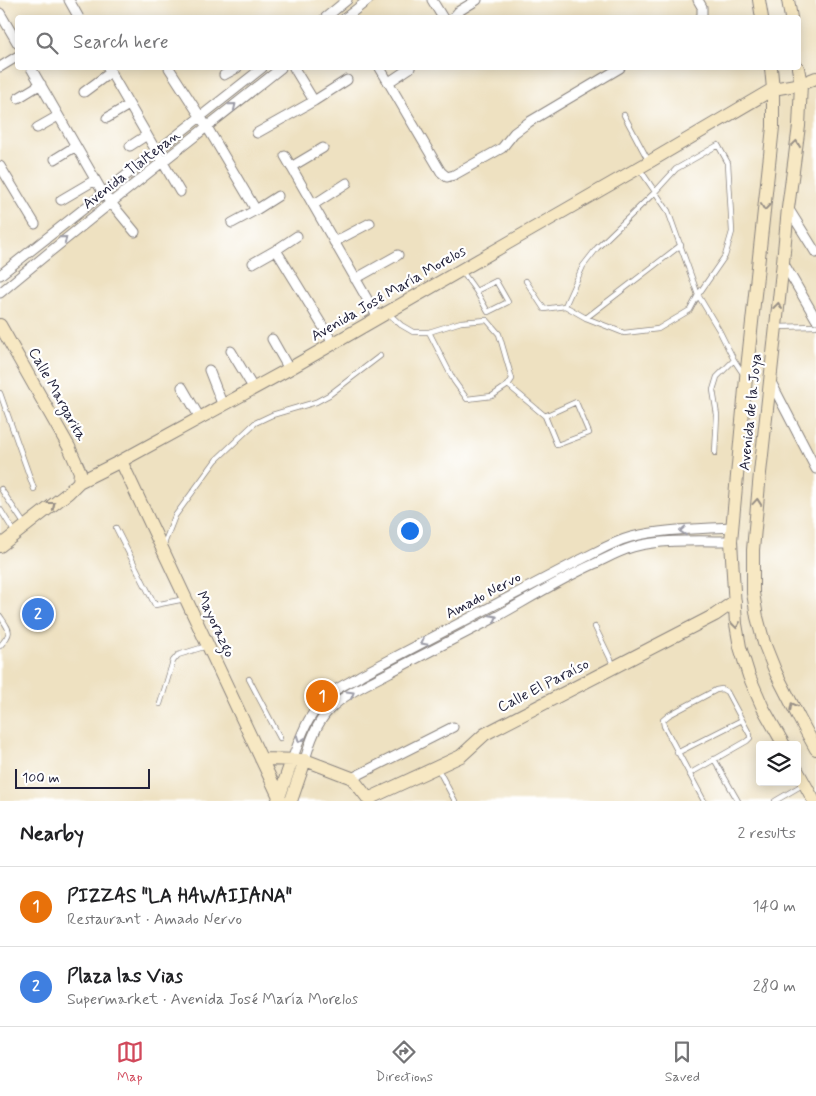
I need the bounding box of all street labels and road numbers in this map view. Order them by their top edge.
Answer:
street label: Avenida Tlaltepan [79,125,185,214]
street label: Avenida José María Morelos [307,241,470,346]
street label: Calle Margarita [22,344,91,446]
street label: Avenida de la Joya [735,352,767,472]
street label: Amado Nervo [442,568,525,624]
street label: Mayorazgo [190,588,239,661]
street label: Calle El Paraíso [494,654,593,718]

